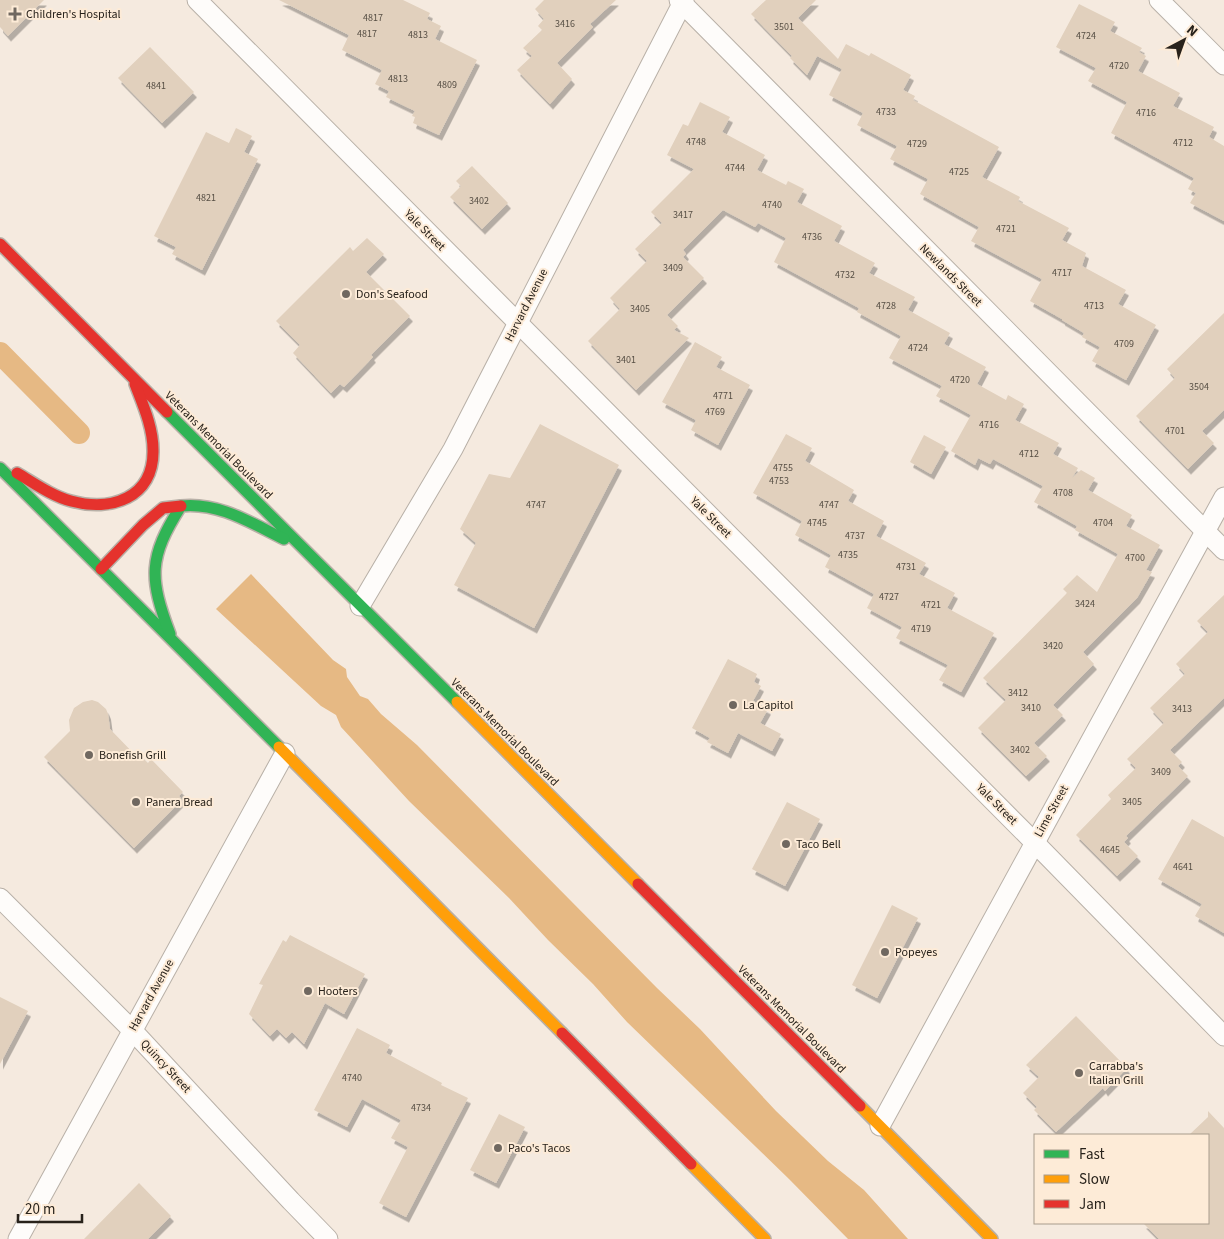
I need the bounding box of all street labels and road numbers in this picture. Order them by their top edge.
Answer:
street label: Yale Street [399,205,449,255]
street label: Newlands Street [916,240,986,310]
street label: Harvard Avenue [501,266,552,345]
street label: Veterans Memorial Boulevard [161,387,277,503]
street label: Yale Street [685,492,735,542]
street label: Veterans Memorial Boulevard [447,674,563,790]
street label: Yale Street [971,779,1021,829]
street label: Lime Street [1030,782,1073,840]
street label: Harvard Avenue [125,956,178,1034]
street label: Veterans Memorial Boulevard [734,961,850,1077]
street label: Quincy Street [136,1036,195,1097]

